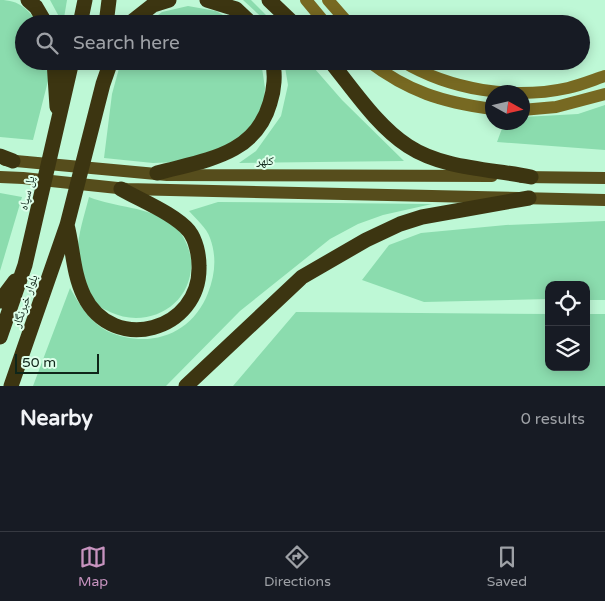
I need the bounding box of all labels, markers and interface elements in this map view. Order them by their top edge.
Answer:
search box [15,15,590,70]
icon: search [33,29,61,57]
text: Search here [73,32,180,54]
north arrow [485,85,530,130]
street label: کلهر [255,154,274,168]
street label: پل سپاه [16,174,38,211]
street label: بلوار خبرنگار [9,273,41,330]
map controls [545,281,590,371]
button: locate [545,281,590,326]
button: layers [545,326,590,371]
scale bar [15,351,99,374]
text: 50 m [22,354,56,371]
text: Nearby [20,406,93,431]
text: 0 results [521,409,585,429]
tab: Map [78,543,108,590]
tab: Directions [264,543,331,590]
tab: Saved [487,543,527,590]

